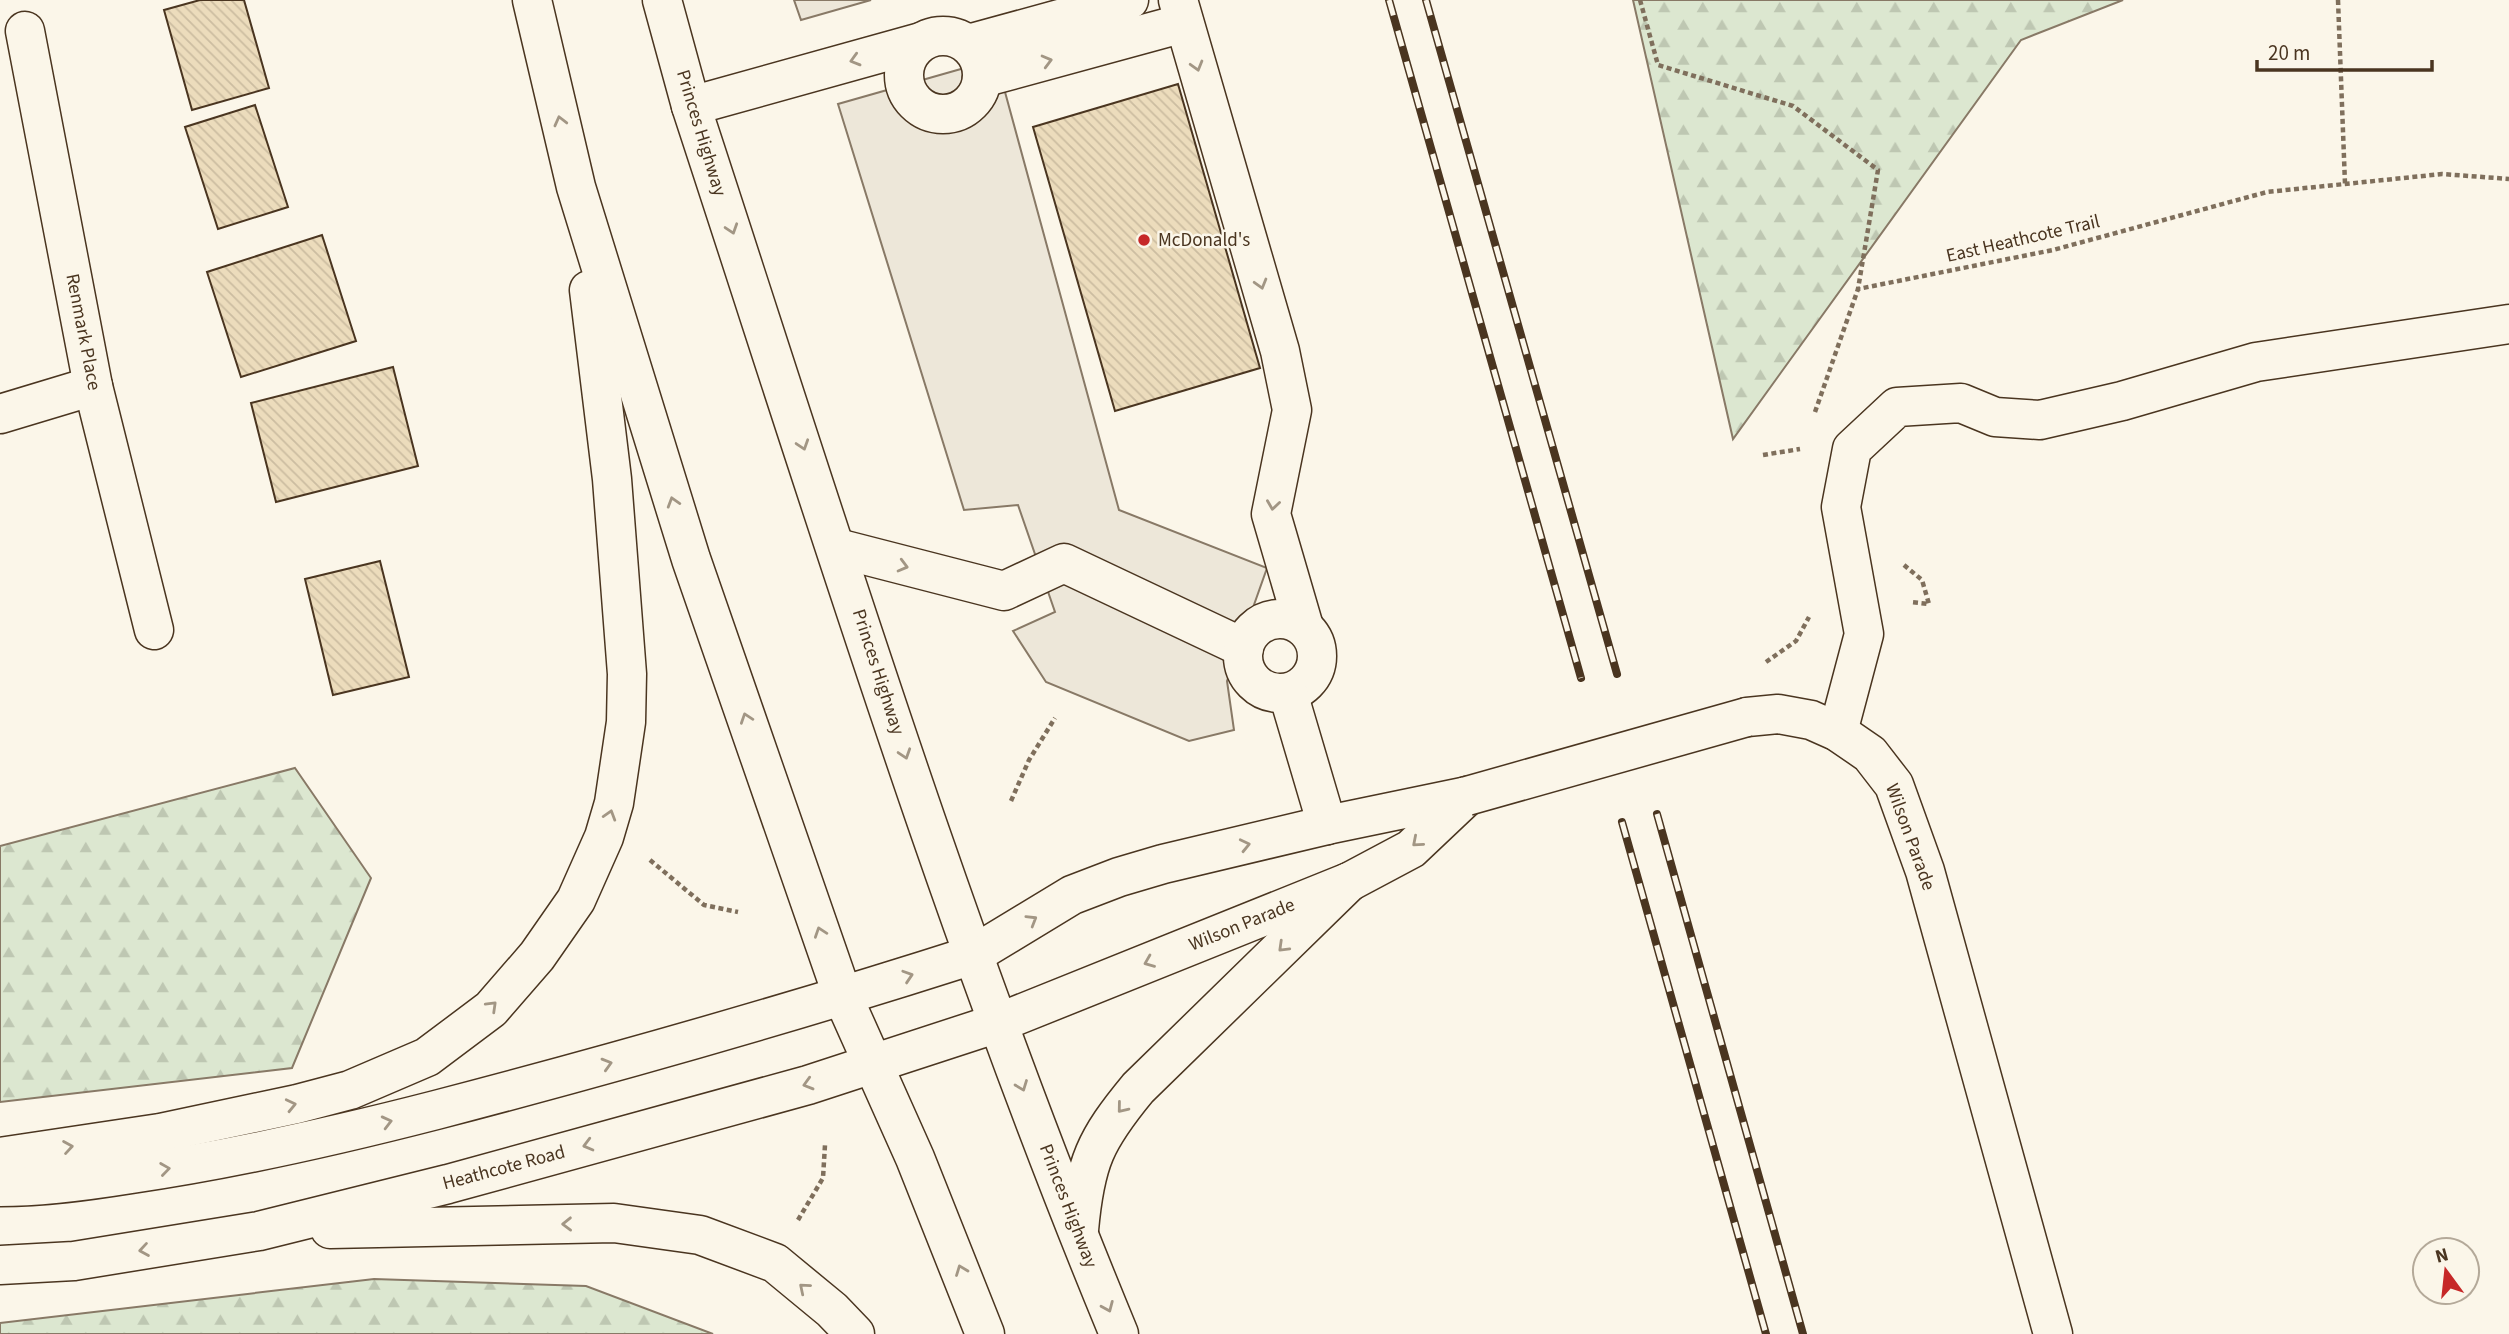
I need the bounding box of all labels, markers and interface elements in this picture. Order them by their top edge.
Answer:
scale bar [2257,28,2432,72]
text: 20 m [2268,38,2310,68]
one-way arrow [849,52,861,66]
one-way arrow [1041,54,1053,69]
one-way arrow [1188,59,1203,71]
street label: Princes Highway [669,67,733,200]
one-way arrow [554,115,568,127]
street label: East Heathcote Trail [1943,208,2103,270]
one-way arrow [724,223,738,235]
place label: McDonald's [1158,227,1250,254]
marker: McDonald's [1136,232,1152,248]
street label: Renmark Place [58,271,108,393]
one-way arrow [1252,278,1267,290]
one-way arrow [795,439,809,451]
one-way arrow [667,496,681,509]
one-way arrow [1266,499,1281,511]
one-way arrow [896,558,908,572]
street label: Princes Highway [845,606,911,738]
one-way arrow [740,712,754,724]
one-way arrow [897,748,911,760]
street label: Wilson Parade [1878,780,1942,894]
one-way arrow [602,809,617,821]
one-way arrow [1412,834,1425,846]
one-way arrow [1239,838,1251,853]
street label: Wilson Parade [1185,891,1299,959]
one-way arrow [1024,915,1037,928]
one-way arrow [815,927,829,939]
one-way arrow [1278,939,1291,952]
one-way arrow [1144,953,1156,967]
one-way arrow [901,970,914,984]
one-way arrow [484,1001,497,1014]
one-way arrow [601,1058,613,1073]
one-way arrow [802,1076,814,1091]
one-way arrow [1014,1080,1028,1092]
one-way arrow [285,1099,297,1113]
one-way arrow [1118,1099,1130,1112]
one-way arrow [381,1116,393,1130]
one-way arrow [583,1137,595,1152]
street label: Heathcote Road [440,1139,568,1197]
one-way arrow [62,1140,73,1155]
street label: Princes Highway [1032,1140,1104,1272]
one-way arrow [159,1162,171,1177]
one-way arrow [561,1216,572,1232]
north arrow [2411,1236,2481,1306]
text: N [2432,1241,2452,1271]
one-way arrow [138,1242,150,1257]
one-way arrow [955,1265,969,1277]
one-way arrow [800,1284,813,1296]
one-way arrow [1100,1301,1114,1313]

